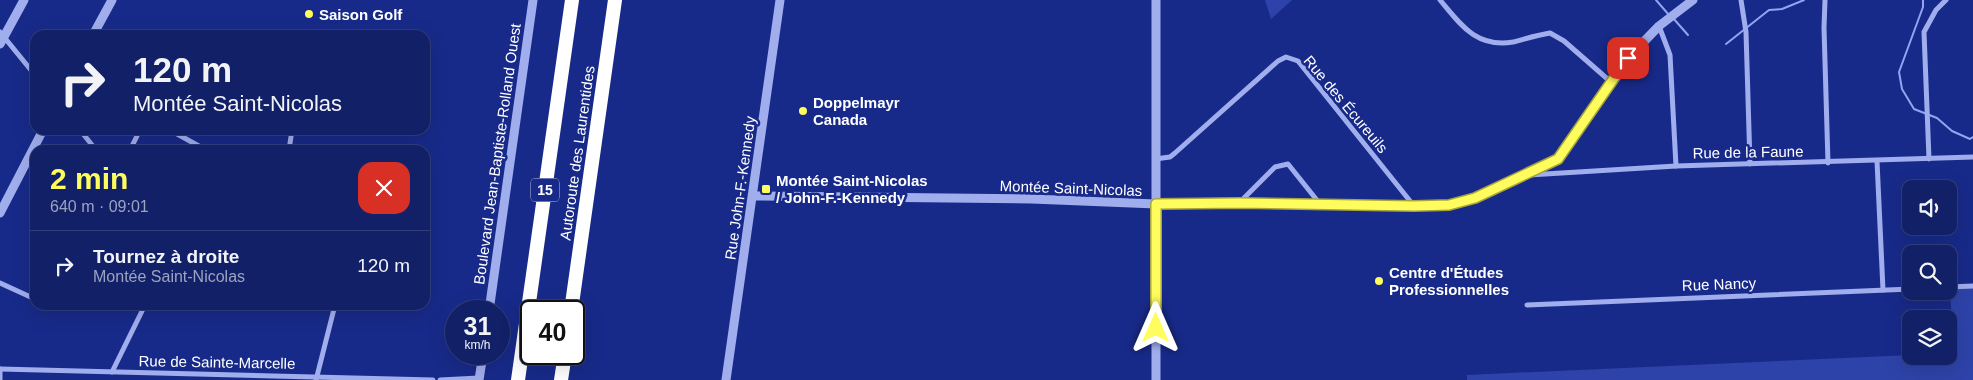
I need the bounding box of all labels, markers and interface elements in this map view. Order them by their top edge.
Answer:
place label: Saison Golf [319,6,403,23]
marker: Saison Golf [303,8,315,20]
street label: Boulevard Jean-Baptiste-Rolland Ouest [470,22,524,286]
pin [1607,37,1649,79]
icon: arrive [1614,44,1642,72]
icon: right [50,50,115,115]
text: 120 m [133,50,232,89]
street label: Rue des Écureuils [1300,52,1392,156]
street label: Autoroute des Laurentides [556,65,598,241]
text: Montée Saint-Nicolas [133,91,342,116]
place label: Doppelmayr Canada [813,94,900,128]
marker: Doppelmayr Canada [797,105,809,117]
street label: Rue John-F.-Kennedy [721,114,759,261]
street label: Rue de la Faune [1692,143,1804,161]
text: 2 min [50,162,128,195]
button: close [358,162,410,214]
place label: Montée Saint-Nicolas / John-F.-Kennedy [776,172,928,206]
street label: Montée Saint-Nicolas [999,177,1143,199]
road number: 15 [531,178,559,202]
map controls [1902,180,1957,365]
button: sound [1902,180,1957,235]
marker: Montée Saint-Nicolas / John-F.-Kennedy [760,183,772,195]
text: 640 m · 09:01 [50,198,149,215]
button: search [1902,245,1957,300]
text: Tournez à droite [93,246,239,267]
icon: right [50,252,78,280]
text: 120 m [357,255,410,276]
place label: Centre d'Études Professionnelles [1389,264,1509,298]
text: Montée Saint-Nicolas [93,268,245,285]
street label: Rue Nancy [1682,274,1757,294]
marker: Centre d'Études Professionnelles [1373,275,1385,287]
speed limit sign: 40 [520,300,585,365]
position arrow [1129,301,1181,353]
button: layers [1902,310,1957,365]
text: 31 [464,312,491,340]
text: km/h [464,338,491,352]
street label: Rue de Sainte-Marcelle [138,352,296,372]

